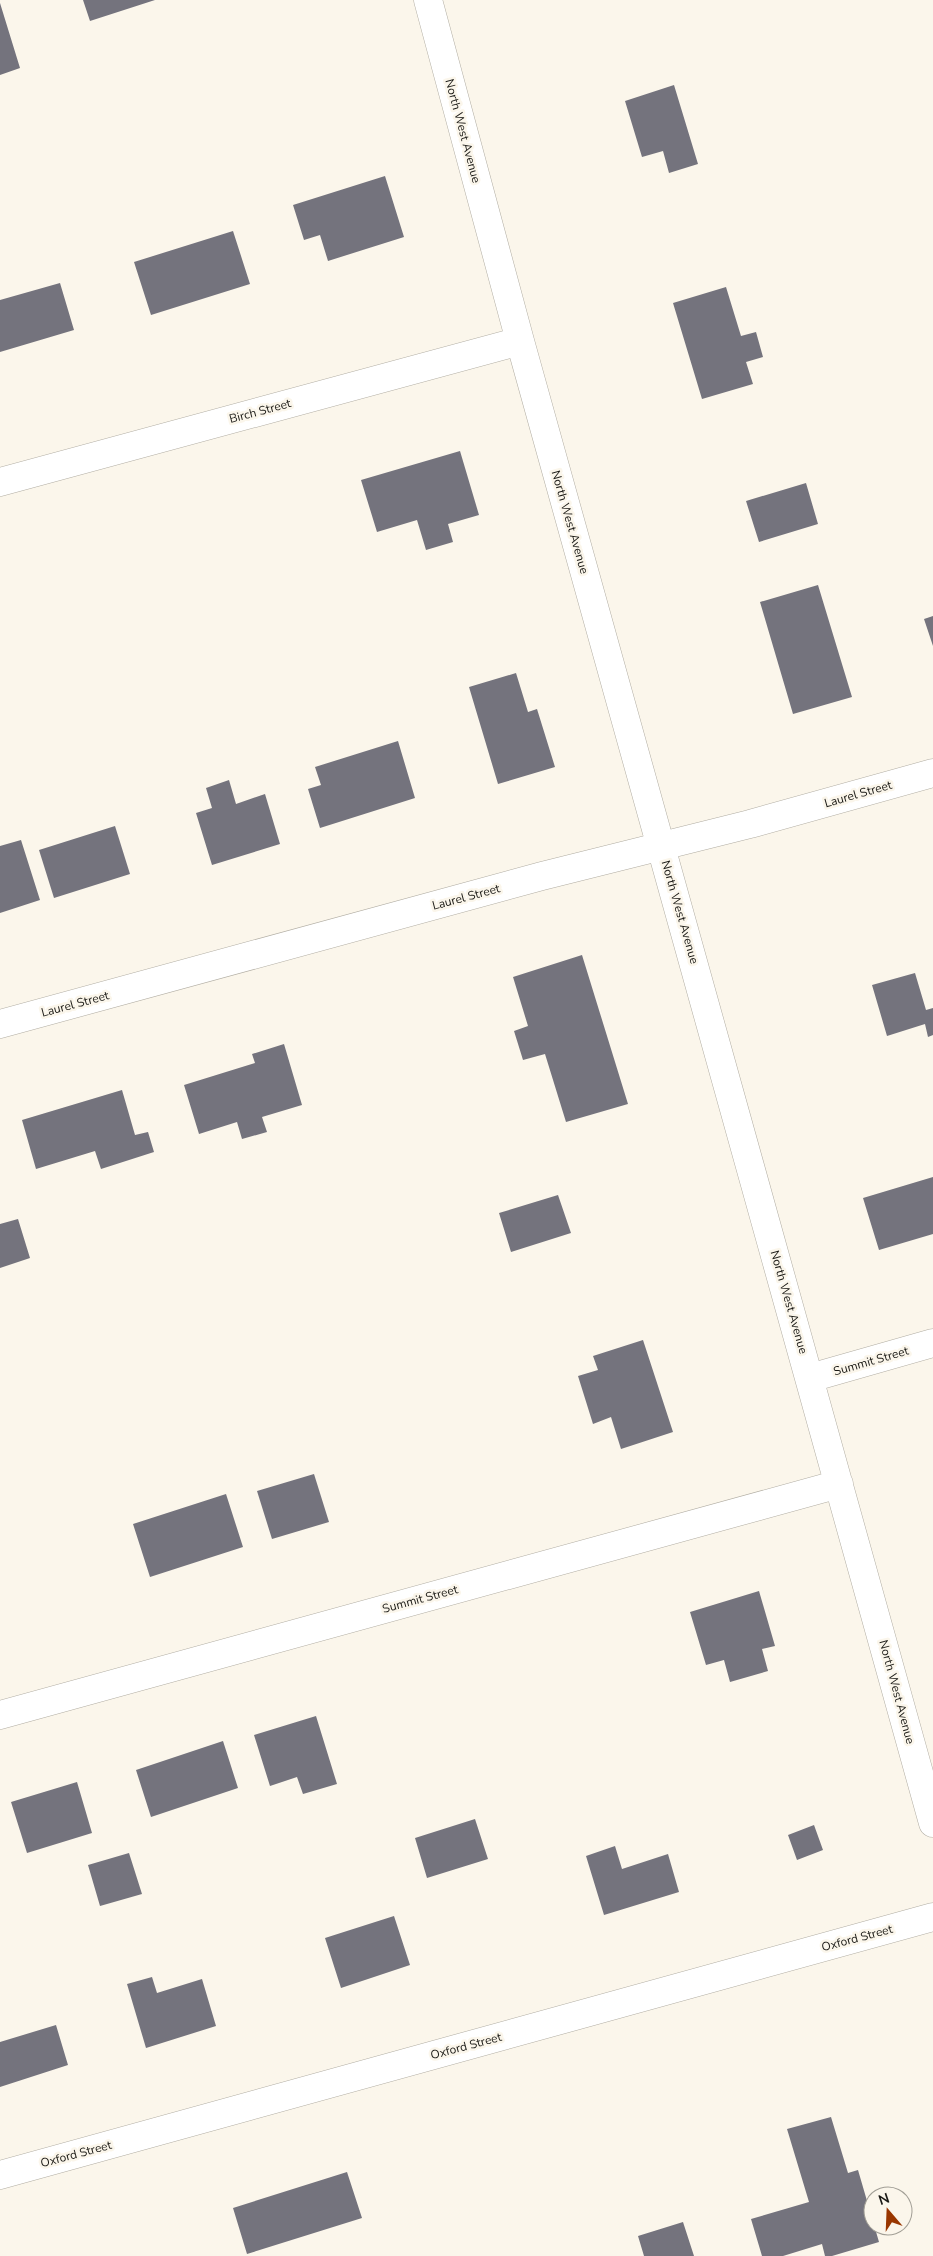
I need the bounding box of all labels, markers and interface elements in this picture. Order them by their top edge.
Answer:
street label: North West Avenue [441,77,485,185]
street label: Birch Street [227,395,293,427]
street label: North West Avenue [548,468,592,576]
street label: Laurel Street [822,776,894,811]
street label: North West Avenue [658,858,702,966]
street label: Laurel Street [430,880,502,914]
street label: Laurel Street [39,987,111,1021]
street label: North West Avenue [767,1248,811,1356]
street label: Summit Street [832,1342,911,1379]
street label: Summit Street [381,1581,460,1617]
street label: North West Avenue [875,1638,919,1746]
street label: Oxford Street [820,1921,895,1955]
street label: Oxford Street [429,2029,504,2063]
street label: Oxford Street [39,2137,114,2171]
north arrow [863,2186,913,2236]
text: N [876,2188,892,2210]

